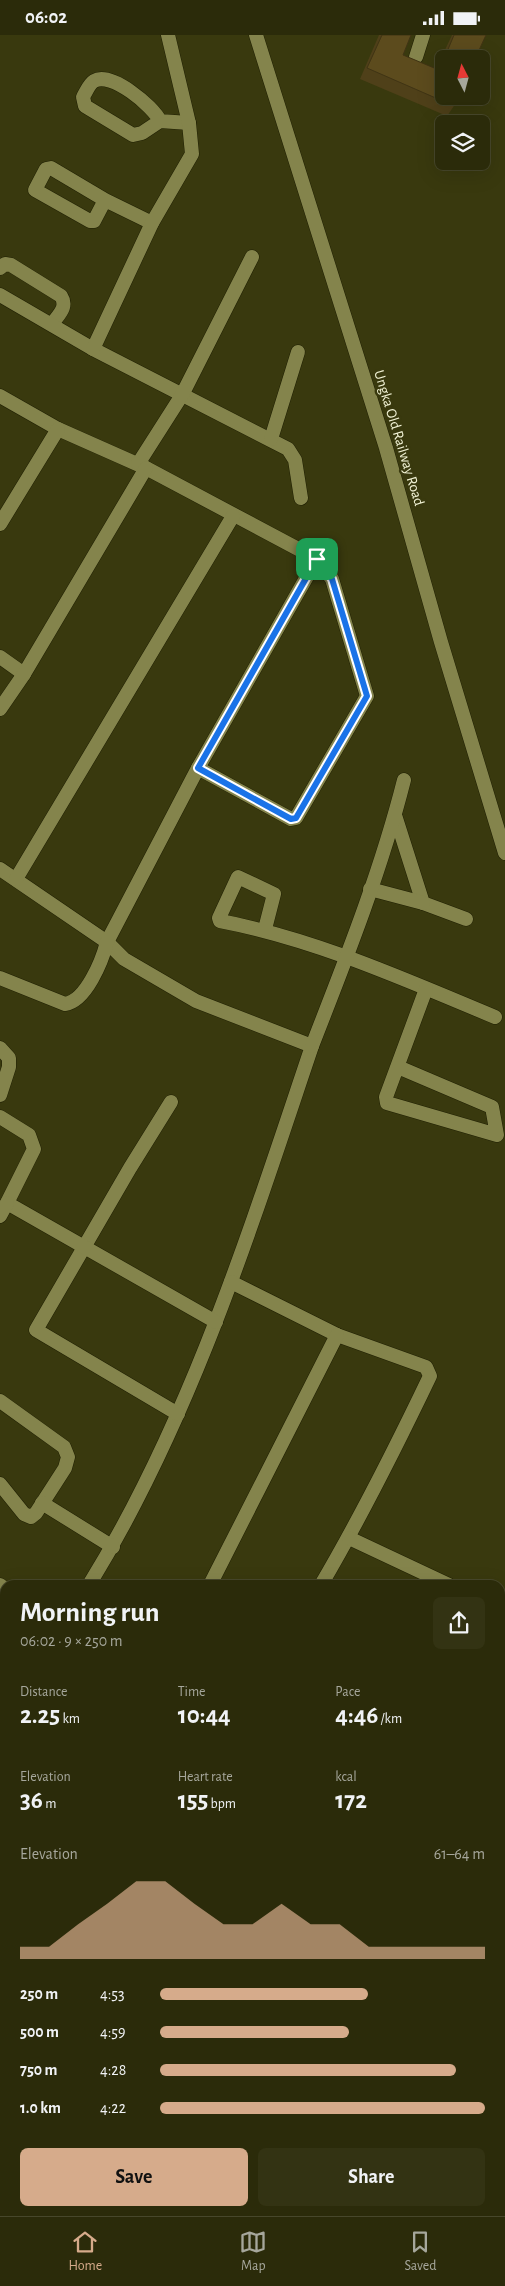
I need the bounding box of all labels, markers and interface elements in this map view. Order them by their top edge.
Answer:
text: 06:02 [25,8,67,27]
north arrow [435,50,490,105]
map controls [435,50,490,170]
button: layers [435,115,490,170]
street label: Ungka Old Railway Road [371,368,427,508]
pin [296,538,338,580]
icon: arrive [303,545,331,573]
button: share [433,1597,485,1649]
text: Morning run [20,1599,160,1627]
text: 06:02 · 9 × 250 m [20,1633,123,1649]
text: Distance [20,1685,67,1699]
text: Time [178,1685,206,1699]
text: Pace [335,1685,361,1699]
text: 2.25 [20,1703,60,1728]
text: 10:44 [178,1703,231,1728]
text: 4:46 [335,1703,378,1728]
text: km [60,1712,80,1726]
text: /km [378,1712,402,1726]
text: Elevation [20,1770,71,1784]
text: Heart rate [178,1770,233,1784]
text: kcal [335,1770,357,1784]
text: 36 [20,1788,43,1813]
text: 155 [178,1788,208,1813]
text: 172 [335,1788,367,1813]
text: m [43,1797,56,1811]
text: bpm [208,1797,236,1811]
text: Elevation [20,1846,78,1862]
text: 61–64 m [434,1846,485,1862]
text: 250 m [20,1986,58,2002]
text: 4:53 [100,1986,125,2002]
text: 500 m [20,2024,59,2040]
text: 4:59 [100,2024,126,2040]
text: 750 m [20,2062,58,2078]
text: 4:28 [100,2062,126,2078]
text: 1.0 km [20,2100,61,2116]
text: 4:22 [100,2100,126,2116]
button: Save [20,2148,248,2206]
button: Share [258,2148,485,2206]
tab: Home [69,2228,102,2275]
tab: Map [239,2228,267,2275]
tab: Saved [404,2228,436,2275]

